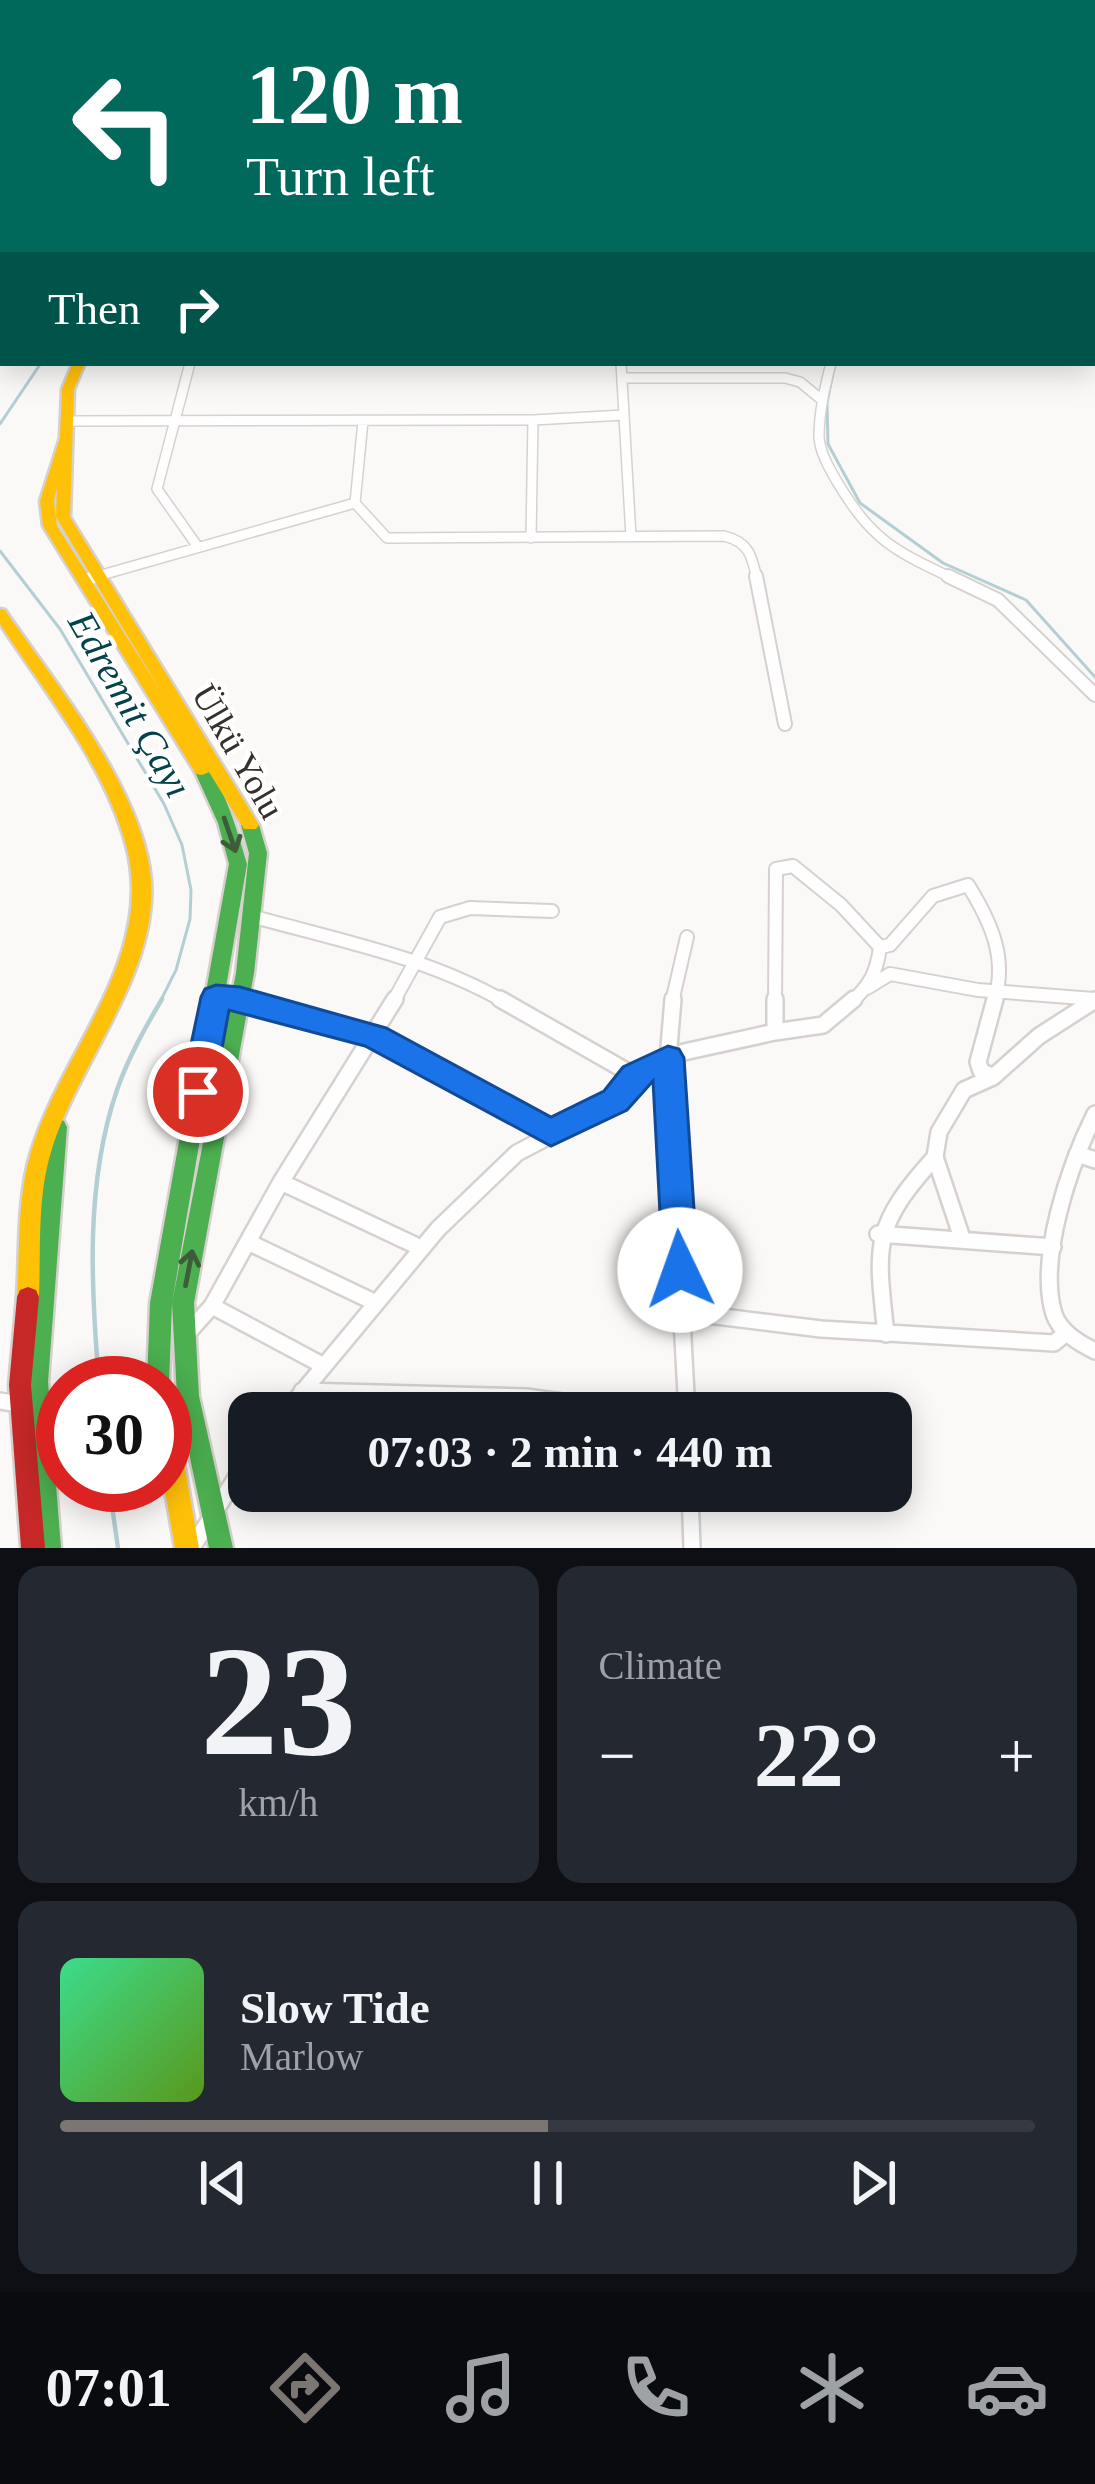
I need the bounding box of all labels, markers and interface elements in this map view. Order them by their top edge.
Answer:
icon: left [48,48,204,204]
text: 120 m [246,48,463,141]
text: Turn left [246,147,435,207]
icon: right [164,276,230,342]
text: Then [48,284,140,334]
water label: Edremit Çayı [59,603,201,805]
street label: Ülkü Yolu [184,677,292,826]
one-way arrow [221,816,242,853]
pin [147,1041,249,1143]
icon: arrive [165,1059,231,1125]
position arrow [617,1207,743,1333]
one-way arrow [179,1250,201,1289]
speed limit sign: 30 [36,1356,192,1512]
text: 07:03 · 2 min · 440 m [368,1427,773,1477]
text: 23 [200,1615,356,1788]
text: Climate [599,1644,722,1687]
text: 22° [754,1706,880,1805]
text: − [599,1719,636,1792]
text: + [998,1719,1035,1792]
text: km/h [238,1781,318,1824]
text: Slow Tide [240,1983,430,2033]
text: Marlow [240,2035,363,2078]
icon: previous [190,2150,256,2216]
icon: pause [515,2150,581,2216]
icon: next [840,2150,906,2216]
icon: directions [263,2346,347,2430]
icon: music [439,2346,523,2430]
icon: phone [614,2346,698,2430]
icon: climate [790,2346,874,2430]
icon: car [965,2346,1049,2430]
text: 07:01 [46,2358,172,2418]

